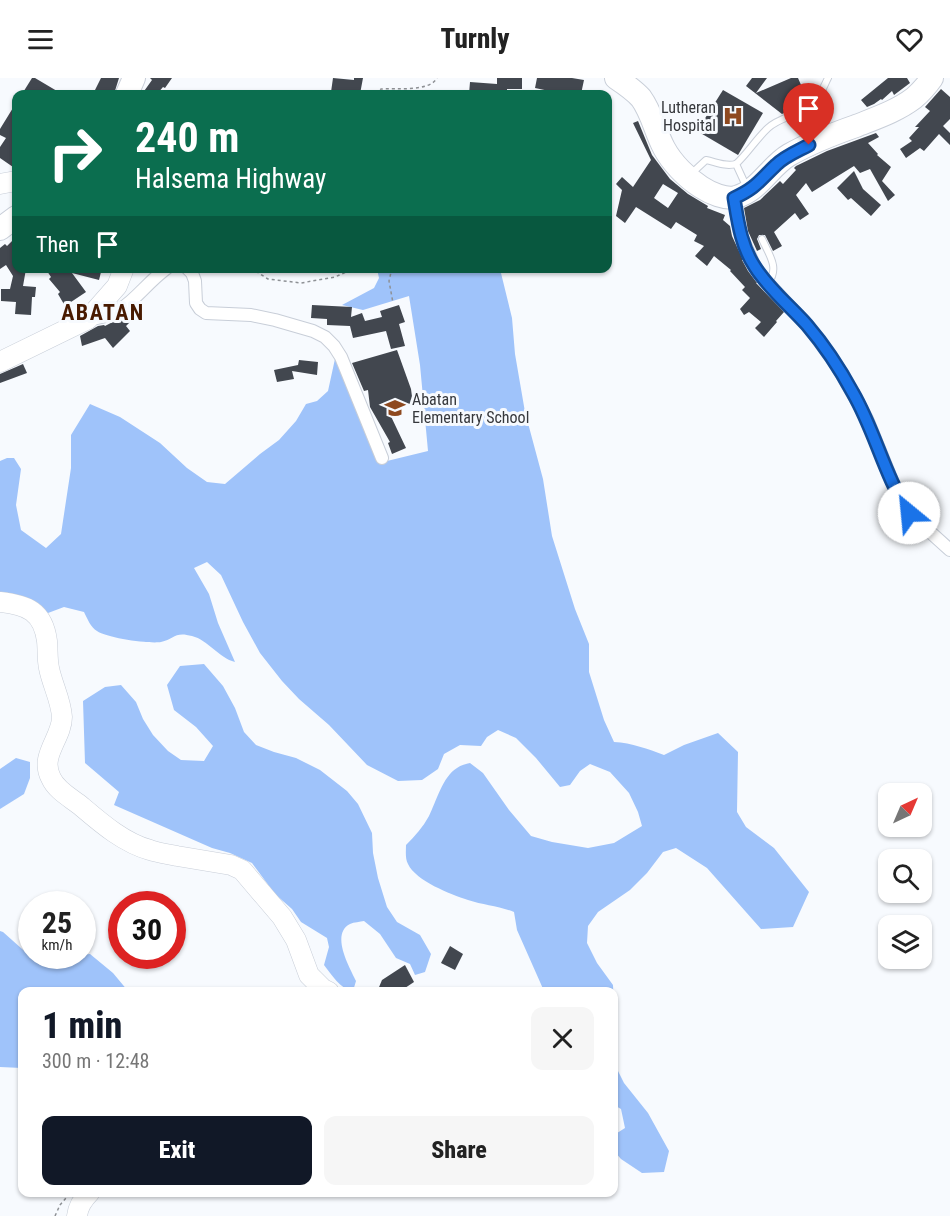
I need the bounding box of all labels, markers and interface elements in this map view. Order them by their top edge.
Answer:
icon: menu [24,23,57,56]
text: Turnly [441,23,509,55]
icon: heart [893,23,926,56]
pin [783,83,834,145]
icon: arrive [792,92,825,125]
place label: Lutheran Hospital [661,98,716,135]
hospital icon: Lutheran Hospital [721,104,745,128]
text: 240 m [135,113,240,162]
icon: right [36,114,114,192]
text: Halsema Highway [135,163,326,195]
icon: arrive [91,228,124,261]
text: Then [36,232,79,257]
district label: ABATAN [61,300,145,325]
place label: Abatan Elementary School [412,390,529,427]
school or university icon: Abatan Elementary School [383,396,407,420]
position arrow [877,481,941,545]
north arrow [878,783,932,837]
map controls [878,783,932,969]
button: search [878,849,932,903]
speed limit sign: 30 [108,891,186,969]
text: 25 [42,905,72,940]
button: layers [878,915,932,969]
text: km/h [42,936,72,954]
text: 1 min [42,1005,122,1047]
button: close [531,1007,594,1070]
text: 300 m · 12:48 [42,1049,149,1073]
button: Exit [42,1116,312,1185]
button: Share [324,1116,594,1185]

